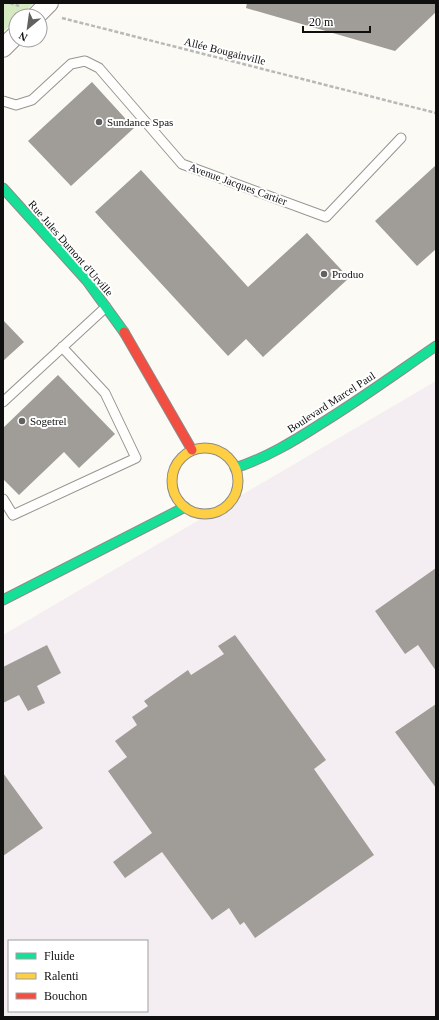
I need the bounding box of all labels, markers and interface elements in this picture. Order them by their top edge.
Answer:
north arrow [8,8,48,48]
scale bar [303,8,370,34]
text: 20 m [309,15,334,29]
text: N [17,30,30,44]
street label: Allée Bougainville [183,35,267,67]
place label: Sundance Spas [107,116,173,128]
marker: Sundance Spas [94,117,104,127]
street label: Avenue Jacques Cartier [187,161,289,207]
street label: Rue Jules Dumont d'Urville [26,198,116,298]
place label: Produo [332,268,364,280]
marker: Produo [319,269,329,279]
street label: Boulevard Marcel Paul [285,369,377,435]
place label: Sogetrel [30,415,67,427]
marker: Sogetrel [17,416,27,426]
legend [8,940,148,1012]
text: Fluide [44,949,75,963]
text: Ralenti [44,969,79,983]
text: Bouchon [44,989,87,1003]

